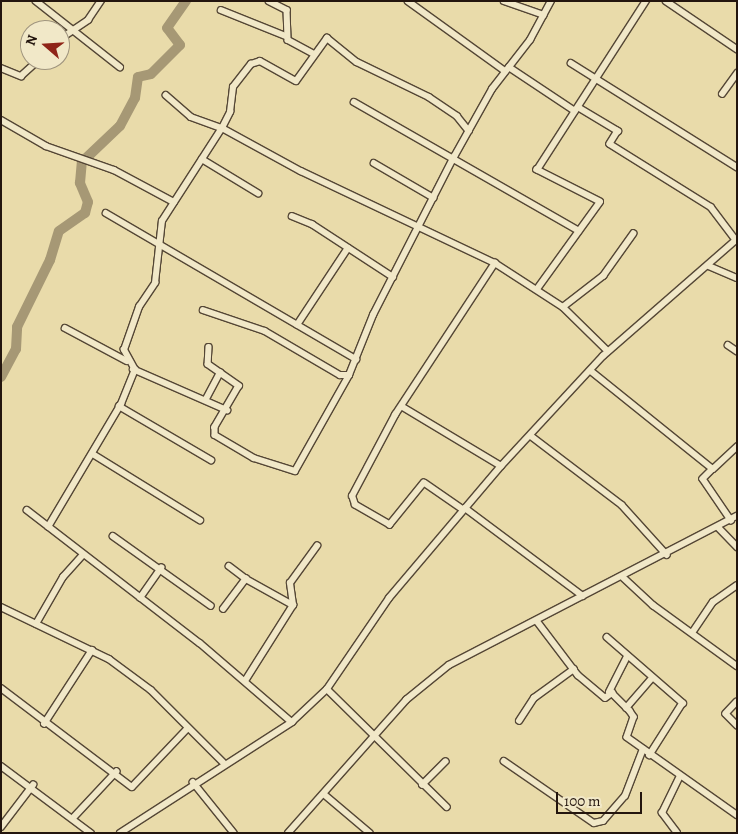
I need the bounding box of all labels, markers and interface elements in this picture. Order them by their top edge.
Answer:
north arrow [20,20,70,70]
text: N [21,32,42,48]
scale bar [558,782,644,814]
text: 100 m [564,791,601,811]

